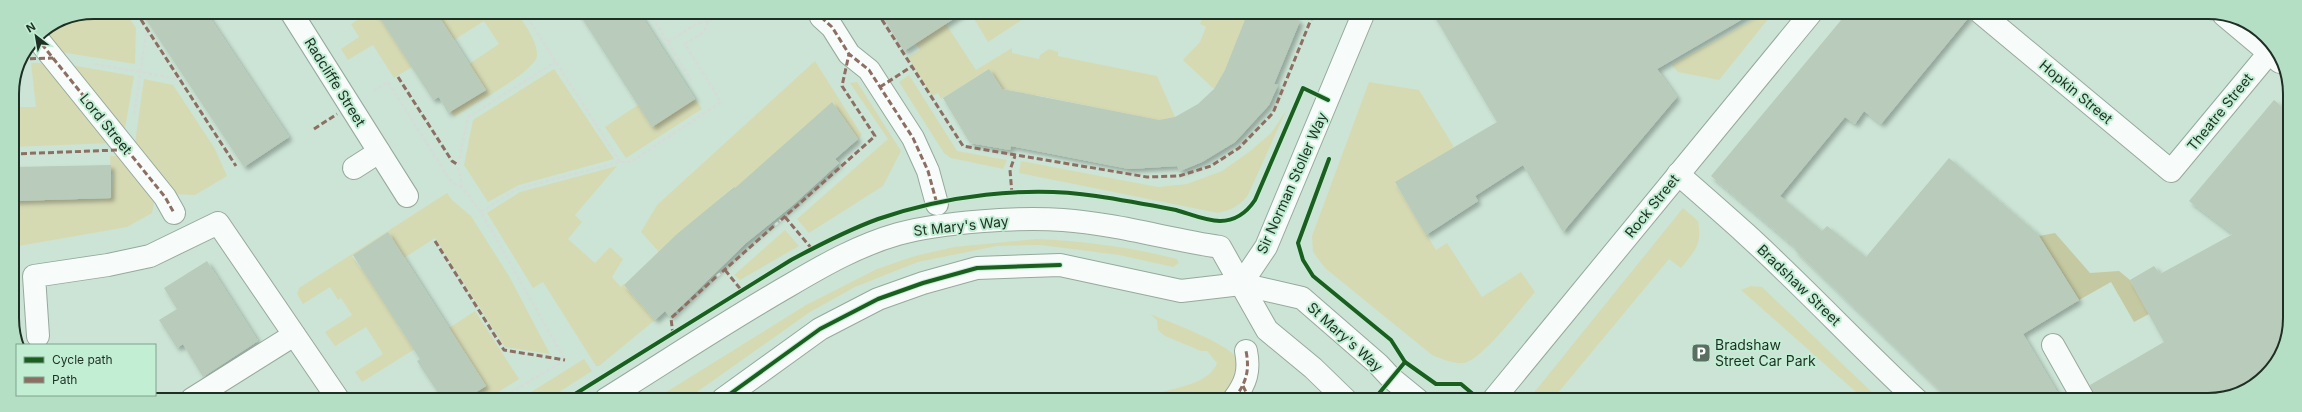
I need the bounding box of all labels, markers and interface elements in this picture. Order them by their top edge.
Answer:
north arrow [16,16,56,56]
text: N [24,19,38,36]
street label: Radcliffe Street [301,34,370,129]
street label: Hopkin Street [2036,56,2117,127]
street label: Theatre Street [2183,69,2256,154]
street label: Lord Street [77,90,136,158]
street label: Sir Norman Stoller Way [1253,109,1330,256]
street label: Rock Street [1621,170,1682,241]
street label: St Mary's Way [913,212,1009,239]
street label: Bradshaw Street [1754,241,1845,329]
street label: St Mary's Way [1304,298,1387,375]
place label: Bradshaw Street Car Park [1715,336,1816,369]
parking icon: Bradshaw Street Car Park [1690,342,1712,364]
legend [16,344,156,396]
text: Cycle path [52,352,113,367]
text: Path [52,372,77,387]

